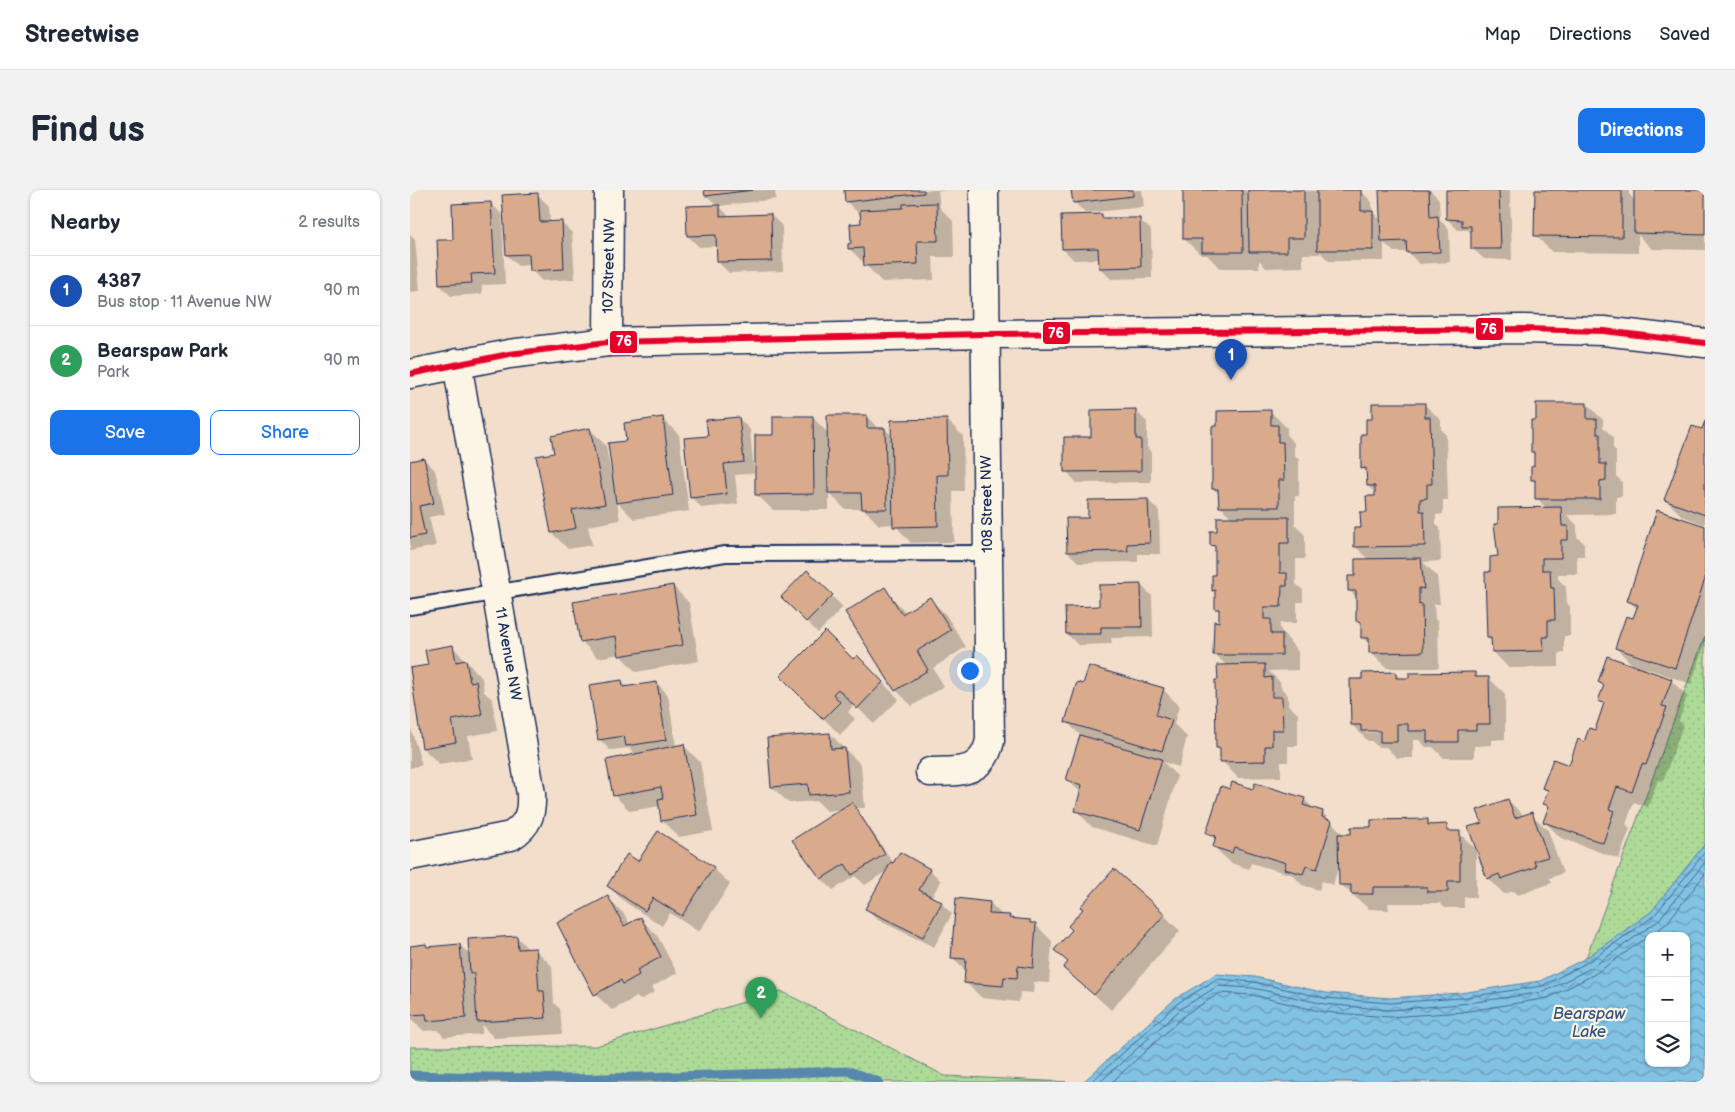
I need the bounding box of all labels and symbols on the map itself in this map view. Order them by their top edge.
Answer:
street label: 107 Street NW [599,218,619,314]
line badge: 76 [1475,317,1504,341]
line badge: 76 [1042,321,1071,345]
text: 76 [1481,321,1497,338]
text: 76 [1048,325,1064,342]
line badge: 76 [609,330,638,354]
text: 76 [616,333,632,350]
pin: 1 [1215,339,1247,380]
street label: 108 Street NW [977,455,997,553]
street label: 11 Avenue NW [490,606,526,703]
your location [957,658,983,684]
pin: 2 [745,977,777,1018]
water label: Bearspaw Lake [1553,1005,1626,1042]

